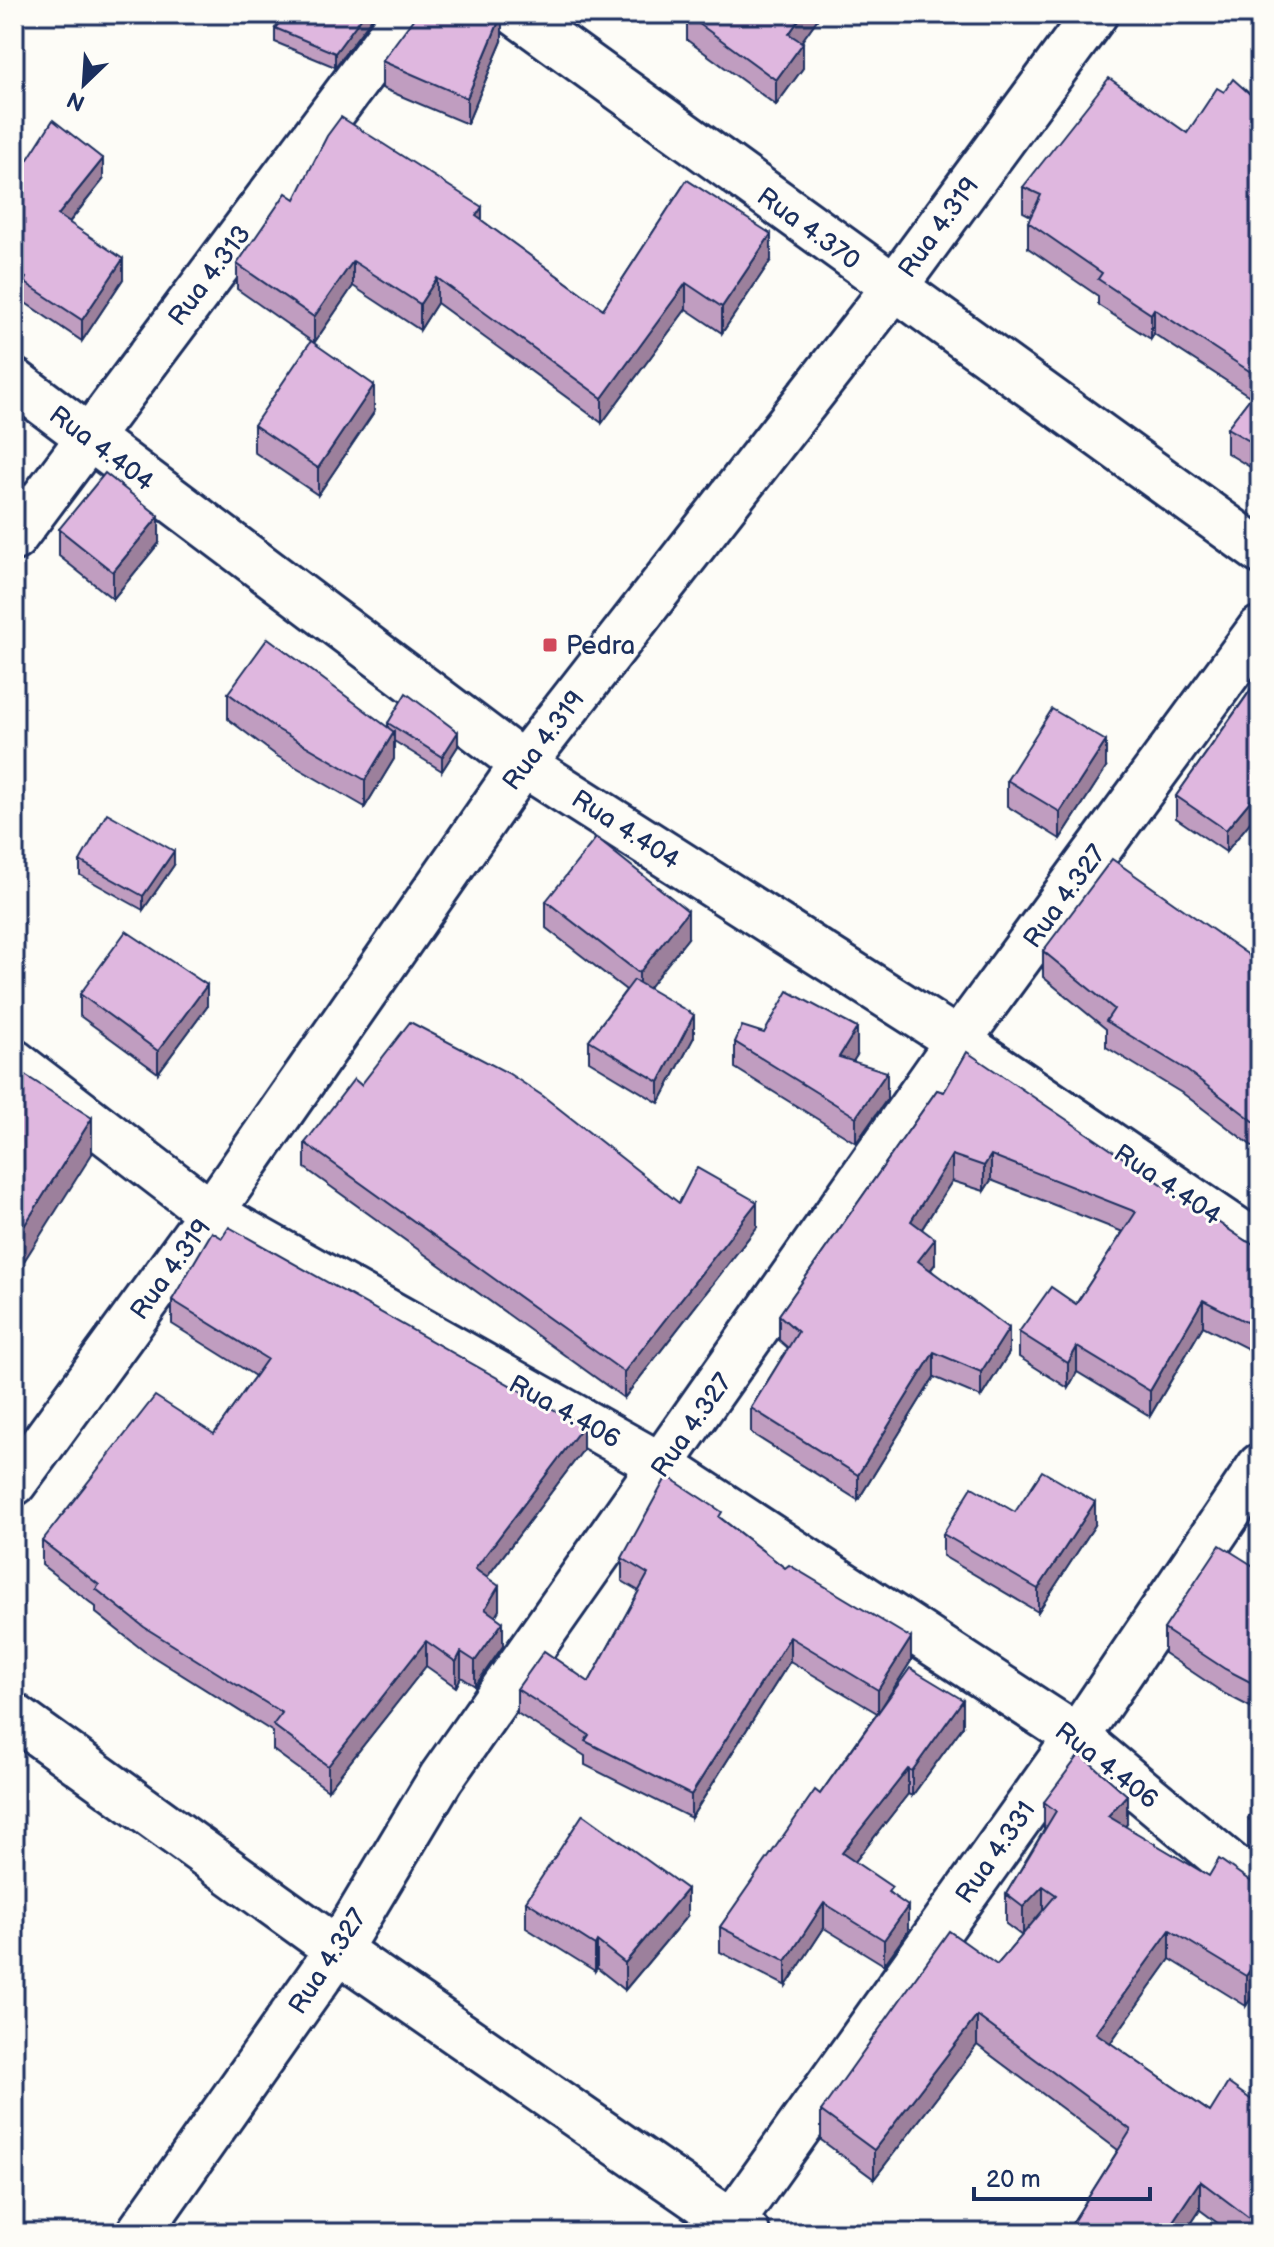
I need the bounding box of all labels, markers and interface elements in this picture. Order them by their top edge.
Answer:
north arrow [44,44,124,124]
text: N [63,85,89,116]
street label: Rua 4.319 [892,172,986,284]
street label: Rua 4.370 [751,181,866,277]
street label: Rua 4.313 [162,220,258,332]
street label: Rua 4.404 [43,400,160,499]
place label: Pedra [566,631,635,662]
marker: Pedra [541,636,559,654]
street label: Rua 4.319 [497,685,592,797]
street label: Rua 4.404 [565,784,685,877]
street label: Rua 4.327 [1017,839,1113,954]
street label: Rua 4.404 [1108,1138,1227,1232]
street label: Rua 4.319 [124,1214,218,1326]
street label: Rua 4.327 [645,1368,739,1484]
street label: Rua 4.406 [503,1369,625,1456]
street label: Rua 4.406 [1048,1716,1164,1816]
street label: Rua 4.331 [950,1796,1043,1910]
street label: Rua 4.327 [283,1903,374,2020]
scale bar [974,2151,1150,2201]
text: 20 m [986,2165,1041,2194]

